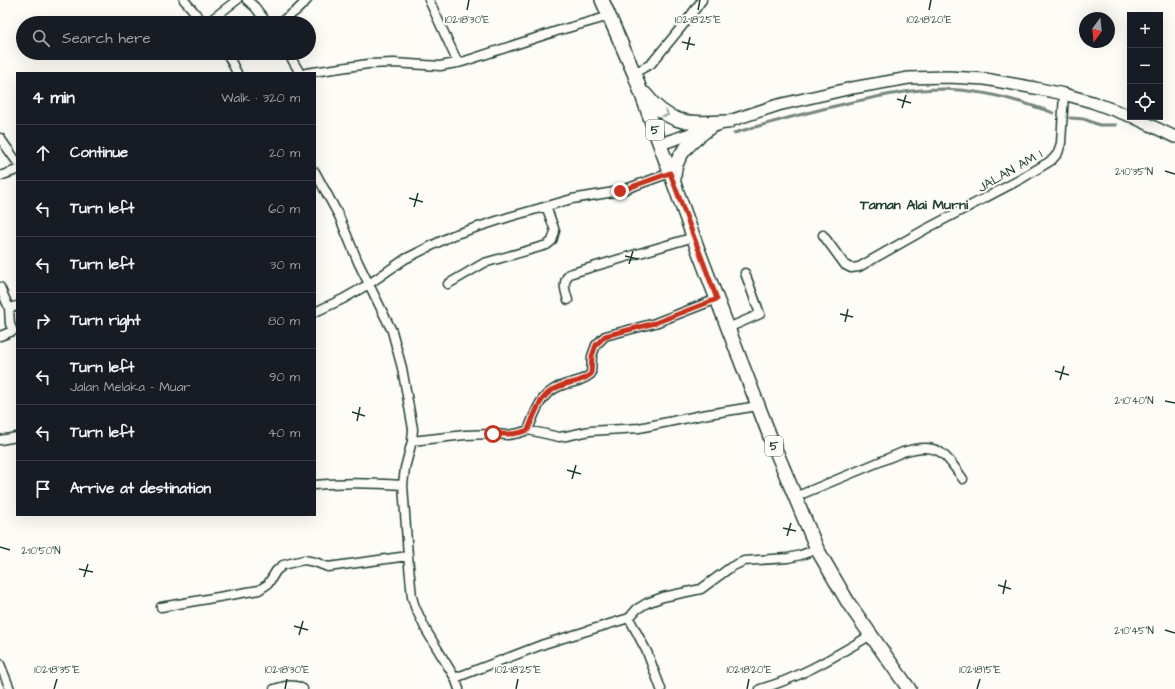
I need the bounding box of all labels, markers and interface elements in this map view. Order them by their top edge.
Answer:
north arrow [1079,12,1115,48]
map controls [1127,12,1163,120]
button: + [1127,12,1163,48]
text: 102°18'30"E [445,13,489,27]
text: 102°18'25"E [675,13,721,27]
text: 102°18'20"E [906,13,952,27]
search box [16,16,316,60]
icon: search [30,27,52,49]
text: Search here [62,28,151,49]
button: − [1127,48,1163,84]
button: locate [1127,84,1163,120]
text: 4 min [32,86,75,110]
text: Walk · 320 m [221,89,300,107]
one-way arrow [662,109,669,117]
road number: 5 [646,120,664,140]
icon: ahead [32,142,54,164]
text: Continue [70,142,128,163]
text: 20 m [269,144,300,162]
street label: JALAN AM 1 [974,145,1046,197]
text: 2°10'35"N [1115,165,1153,179]
route end [611,182,629,200]
district label: Taman Alai Murni [859,195,969,215]
icon: left [32,198,54,220]
text: Turn left [70,198,134,219]
text: 60 m [268,200,300,218]
icon: left [32,254,54,276]
text: Turn left [70,254,134,275]
text: 30 m [270,256,300,274]
icon: right [32,310,54,332]
text: Turn right [70,310,141,331]
text: 80 m [268,312,300,330]
text: Turn left [70,357,134,378]
icon: left [32,366,54,388]
text: 90 m [269,368,300,386]
text: Jalan Melaka - Muar [70,378,191,396]
text: 2°10'40"N [1115,394,1153,408]
icon: left [32,422,54,444]
text: Turn left [70,422,134,443]
text: 40 m [268,424,300,442]
route start [484,425,502,443]
road number: 5 [765,436,783,456]
icon: arrive [32,478,54,500]
text: Arrive at destination [70,478,211,499]
text: 2°10'50"N [21,544,61,558]
text: 2°10'45"N [1114,624,1154,638]
text: 102°18'35"E [34,663,80,677]
text: 102°18'30"E [265,663,309,677]
text: 102°18'25"E [495,663,541,677]
text: 102°18'20"E [726,663,772,677]
text: 102°18'15"E [959,663,1001,677]

